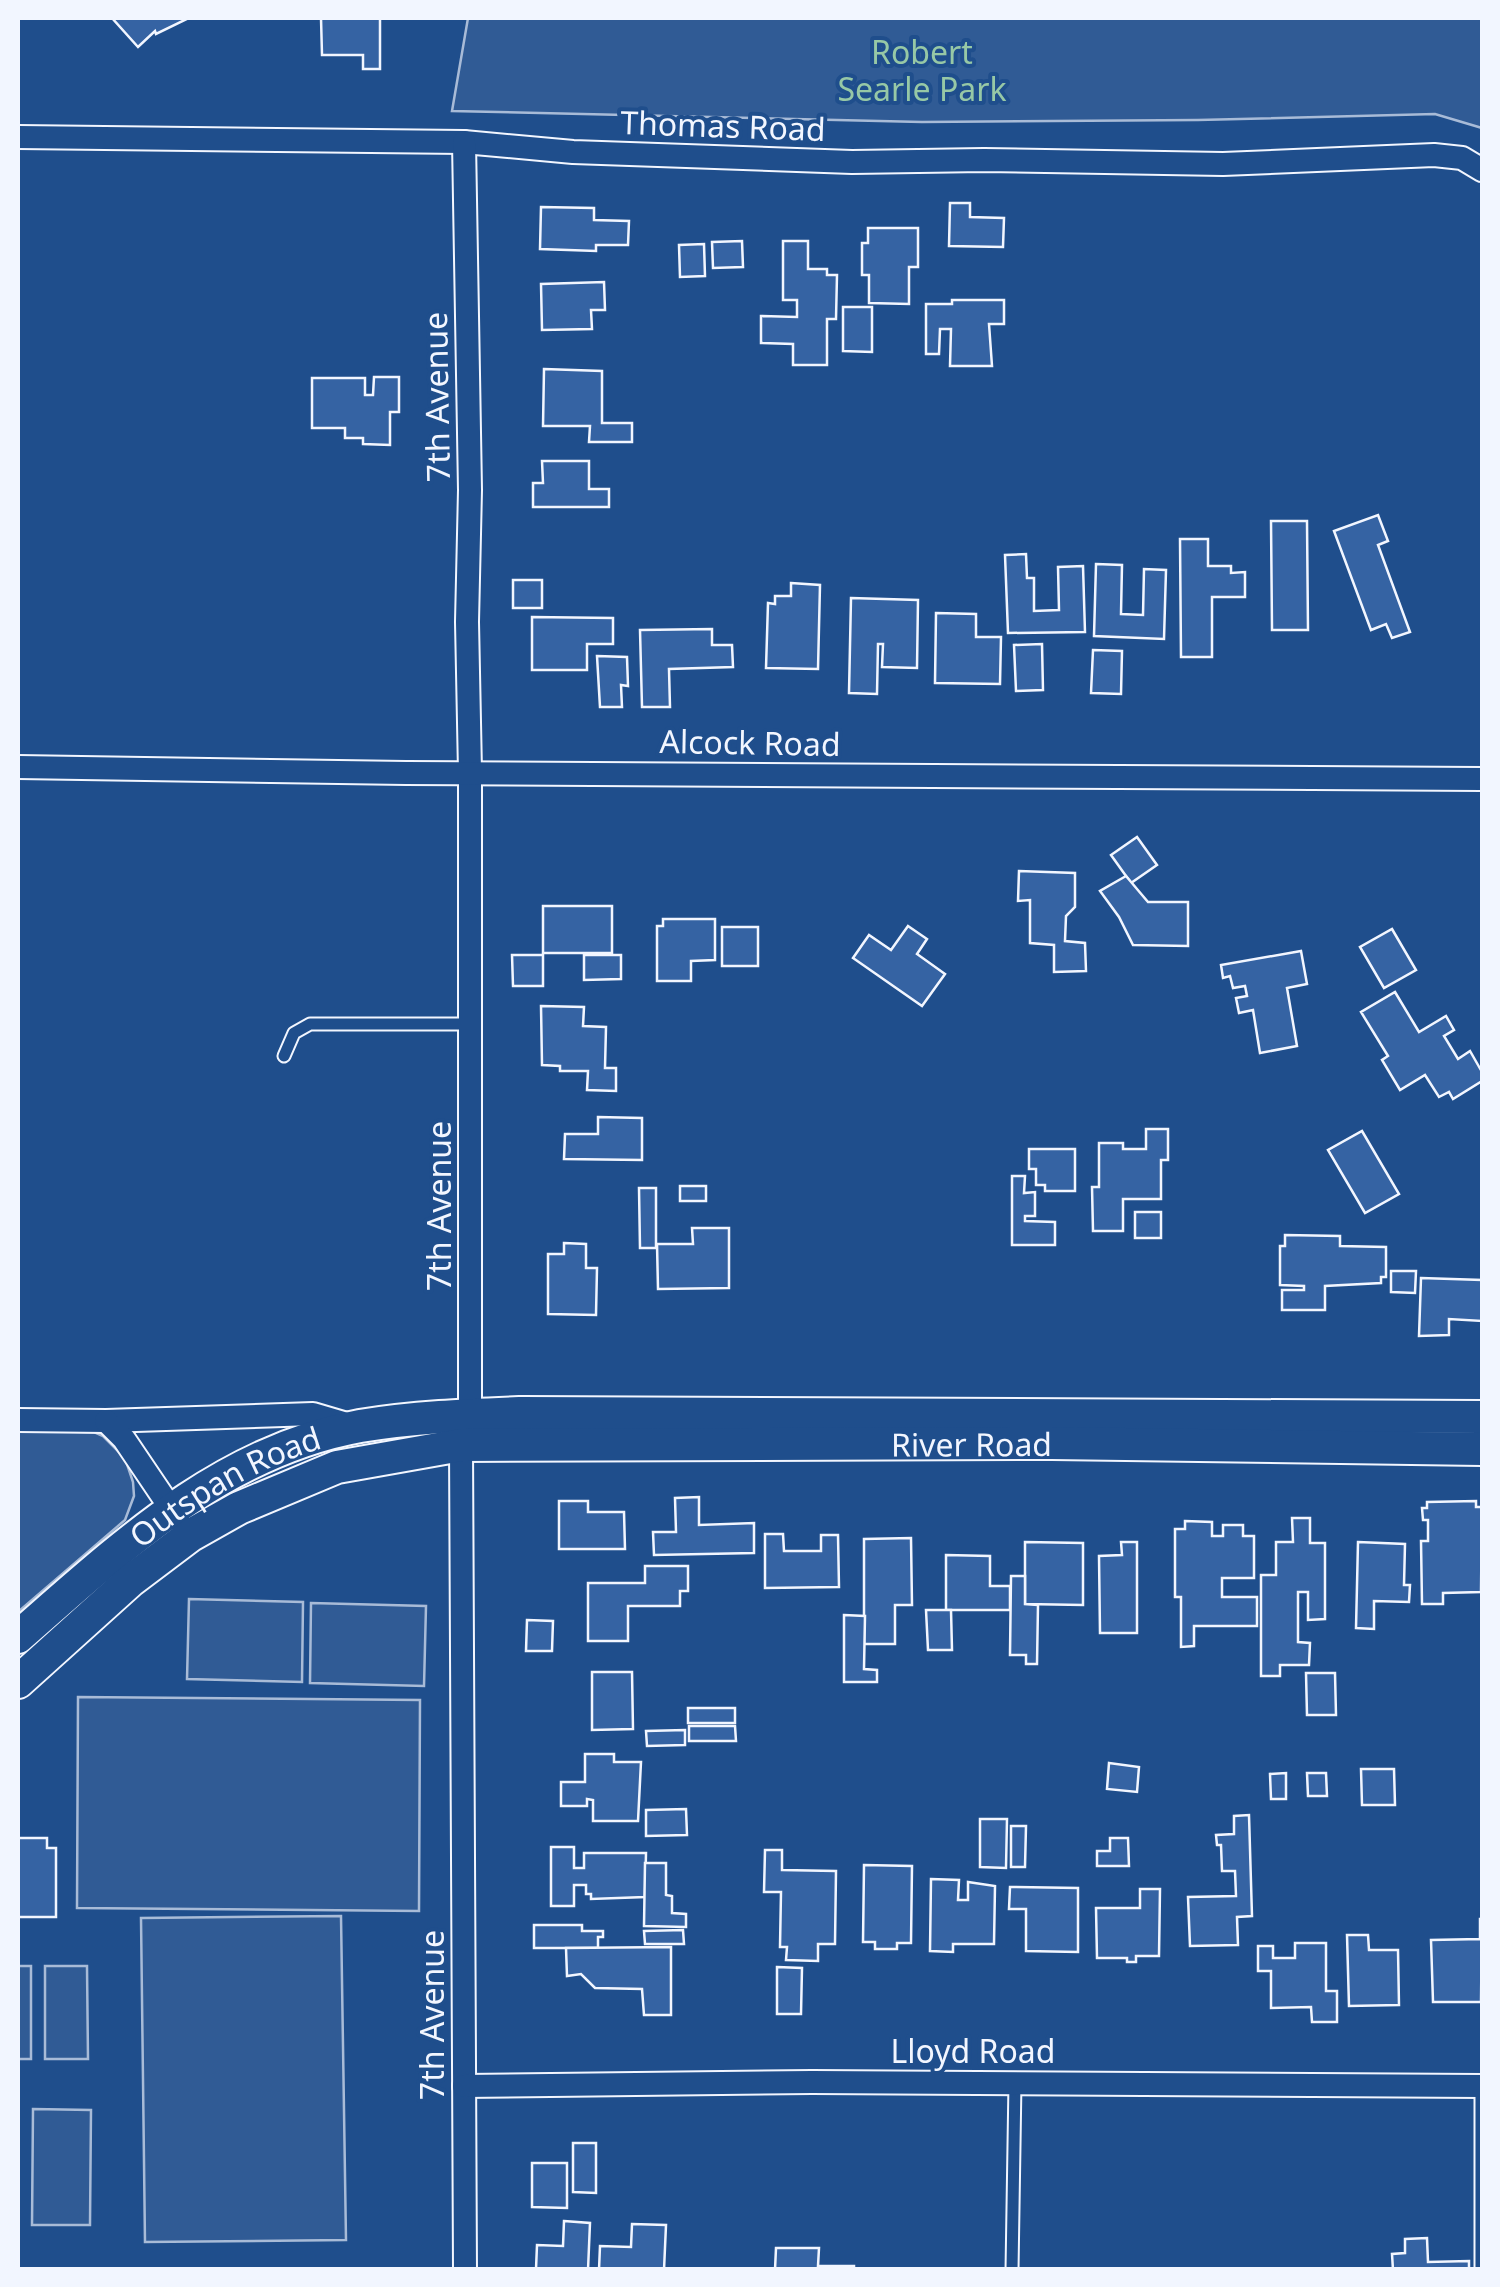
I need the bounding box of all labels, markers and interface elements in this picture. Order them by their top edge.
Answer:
park label: Robert Searle Park [837,30,1007,110]
street label: Thomas Road [620,100,826,150]
street label: 7th Avenue [413,311,459,483]
street label: Alcock Road [659,719,841,765]
street label: 7th Avenue [417,1121,460,1291]
street label: Outspan Road [120,1415,326,1556]
street label: River Road [891,1422,1052,1465]
street label: 7th Avenue [410,1930,453,2100]
street label: Lloyd Road [891,2029,1055,2072]

